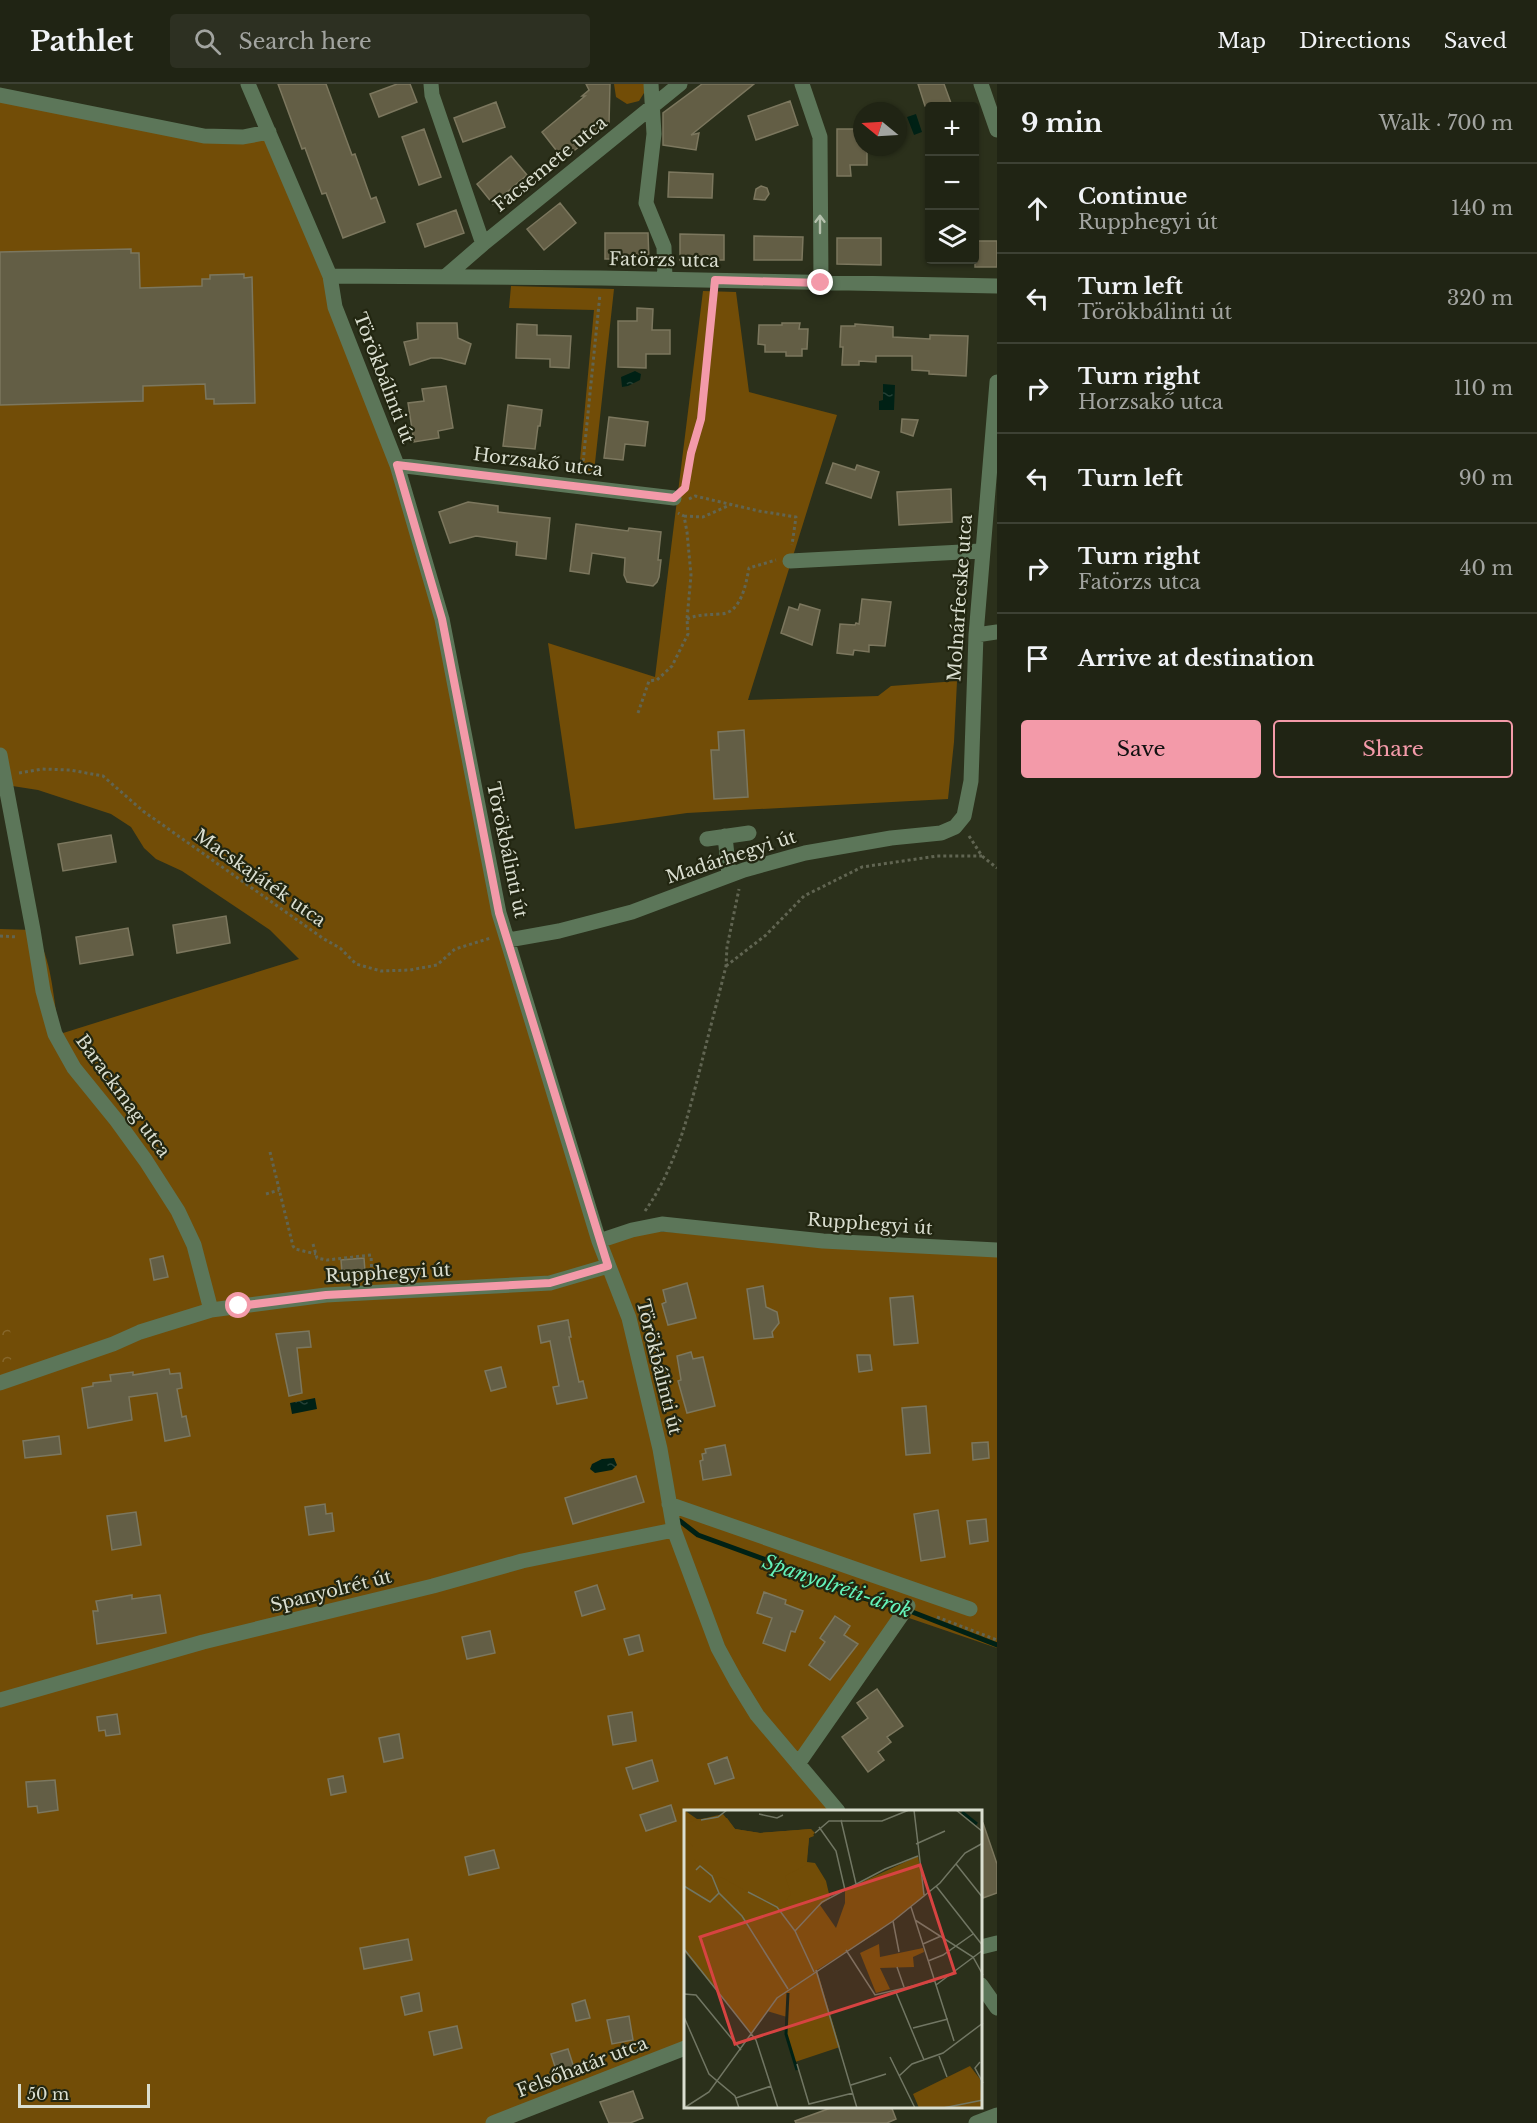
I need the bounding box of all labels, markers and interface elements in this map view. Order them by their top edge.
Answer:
search box [170,14,590,68]
text: Pathlet [30,24,134,59]
icon: search [191,25,224,58]
text: Search here [239,28,372,55]
text: Map [1217,28,1266,54]
text: Directions [1299,28,1411,54]
text: Saved [1444,28,1507,54]
north arrow [853,102,907,156]
map controls [925,102,979,264]
button: + [925,102,979,156]
text: 9 min [1021,107,1102,139]
street label: Facsemete utca [489,111,611,217]
text: Walk · 700 m [1379,111,1513,135]
button: − [925,156,979,210]
text: Continue [1078,183,1187,210]
icon: ahead [1021,192,1054,225]
text: 140 m [1451,196,1513,220]
button: layers [925,210,979,264]
text: Rupphegyi út [1078,210,1218,234]
one-way arrow [814,215,826,235]
street label: Fatörzs utca [609,248,719,272]
route end [807,269,833,295]
text: Turn left [1078,273,1183,300]
icon: left [1021,282,1054,315]
text: 320 m [1447,286,1513,310]
text: Törökbálinti út [1078,300,1232,324]
street label: Törökbálinti út [349,309,419,447]
text: Turn right [1078,363,1200,390]
icon: right [1021,372,1054,405]
text: 110 m [1454,376,1513,400]
text: Horzsakő utca [1078,390,1223,414]
street label: Horzsakő utca [472,443,604,481]
icon: left [1021,462,1054,495]
text: Turn left [1078,465,1183,492]
text: 90 m [1459,466,1513,490]
street label: Molnárfecske utca [943,514,977,682]
text: Turn right [1078,543,1200,570]
icon: right [1021,552,1054,585]
text: 40 m [1460,556,1513,580]
text: Fatörzs utca [1078,570,1201,594]
icon: arrive [1021,642,1054,675]
text: Arrive at destination [1078,645,1315,672]
button: Save [1021,720,1261,778]
button: Share [1273,720,1513,778]
street label: Törökbálinti út [482,780,532,920]
street label: Macskajáték utca [190,824,330,932]
street label: Madárhegyi út [663,826,799,888]
street label: Barackmag utca [71,1030,175,1162]
street label: Rupphegyi út [806,1209,934,1239]
street label: Rupphegyi út [325,1259,452,1287]
route start [225,1292,251,1318]
street label: Törökbálinti út [632,1297,686,1437]
water label: Spanyolréti-árok [759,1549,915,1623]
street label: Spanyolrét út [268,1565,394,1617]
inset map [684,1810,982,2108]
street label: Felsőhatár utca [513,2032,651,2102]
scale bar [18,2081,150,2108]
text: 50 m [27,2084,69,2104]

